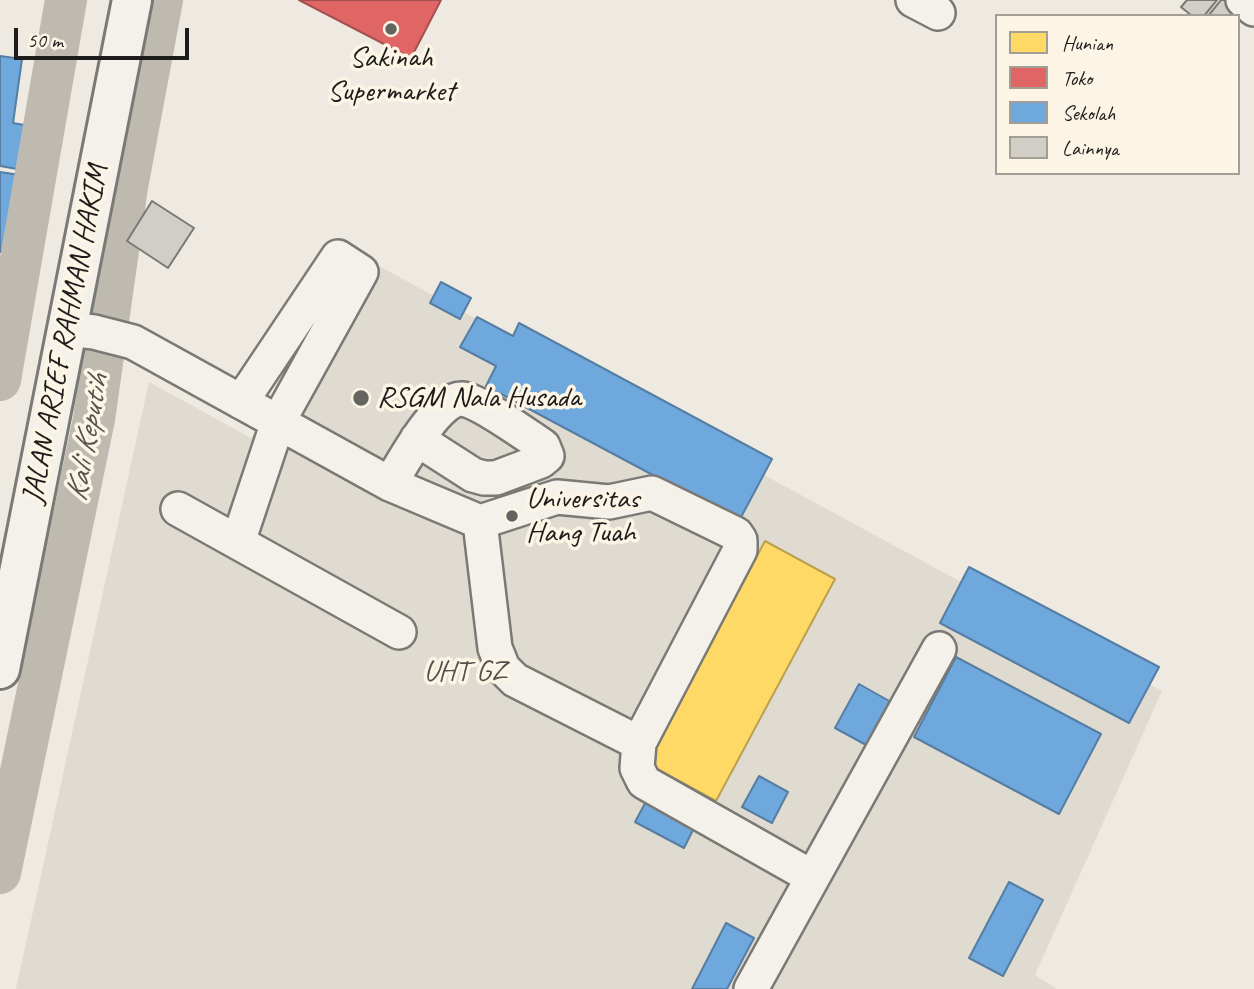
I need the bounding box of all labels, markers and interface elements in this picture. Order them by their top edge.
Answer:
scale bar [18,14,192,58]
legend [995,14,1240,175]
marker: Sakinah Supermarket [383,21,399,37]
text: 50 m [27,27,63,53]
text: Hunian [1062,30,1113,56]
place label: Sakinah Supermarket [327,40,455,110]
text: Toko [1062,65,1092,91]
text: Sekolah [1062,100,1115,126]
text: Lainnya [1062,135,1119,161]
street label: JALAN ARIEF RAHMAN HAKIM [15,161,117,507]
water label: Kali Keputih [58,372,118,504]
place label: RSGM Nala Husada [377,380,581,416]
marker: RSGM Nala Husada [351,388,371,408]
place label: Universitas Hang Tuah [526,481,639,552]
marker: Universitas Hang Tuah [504,508,520,524]
park label: UHT GZ [424,654,506,690]

